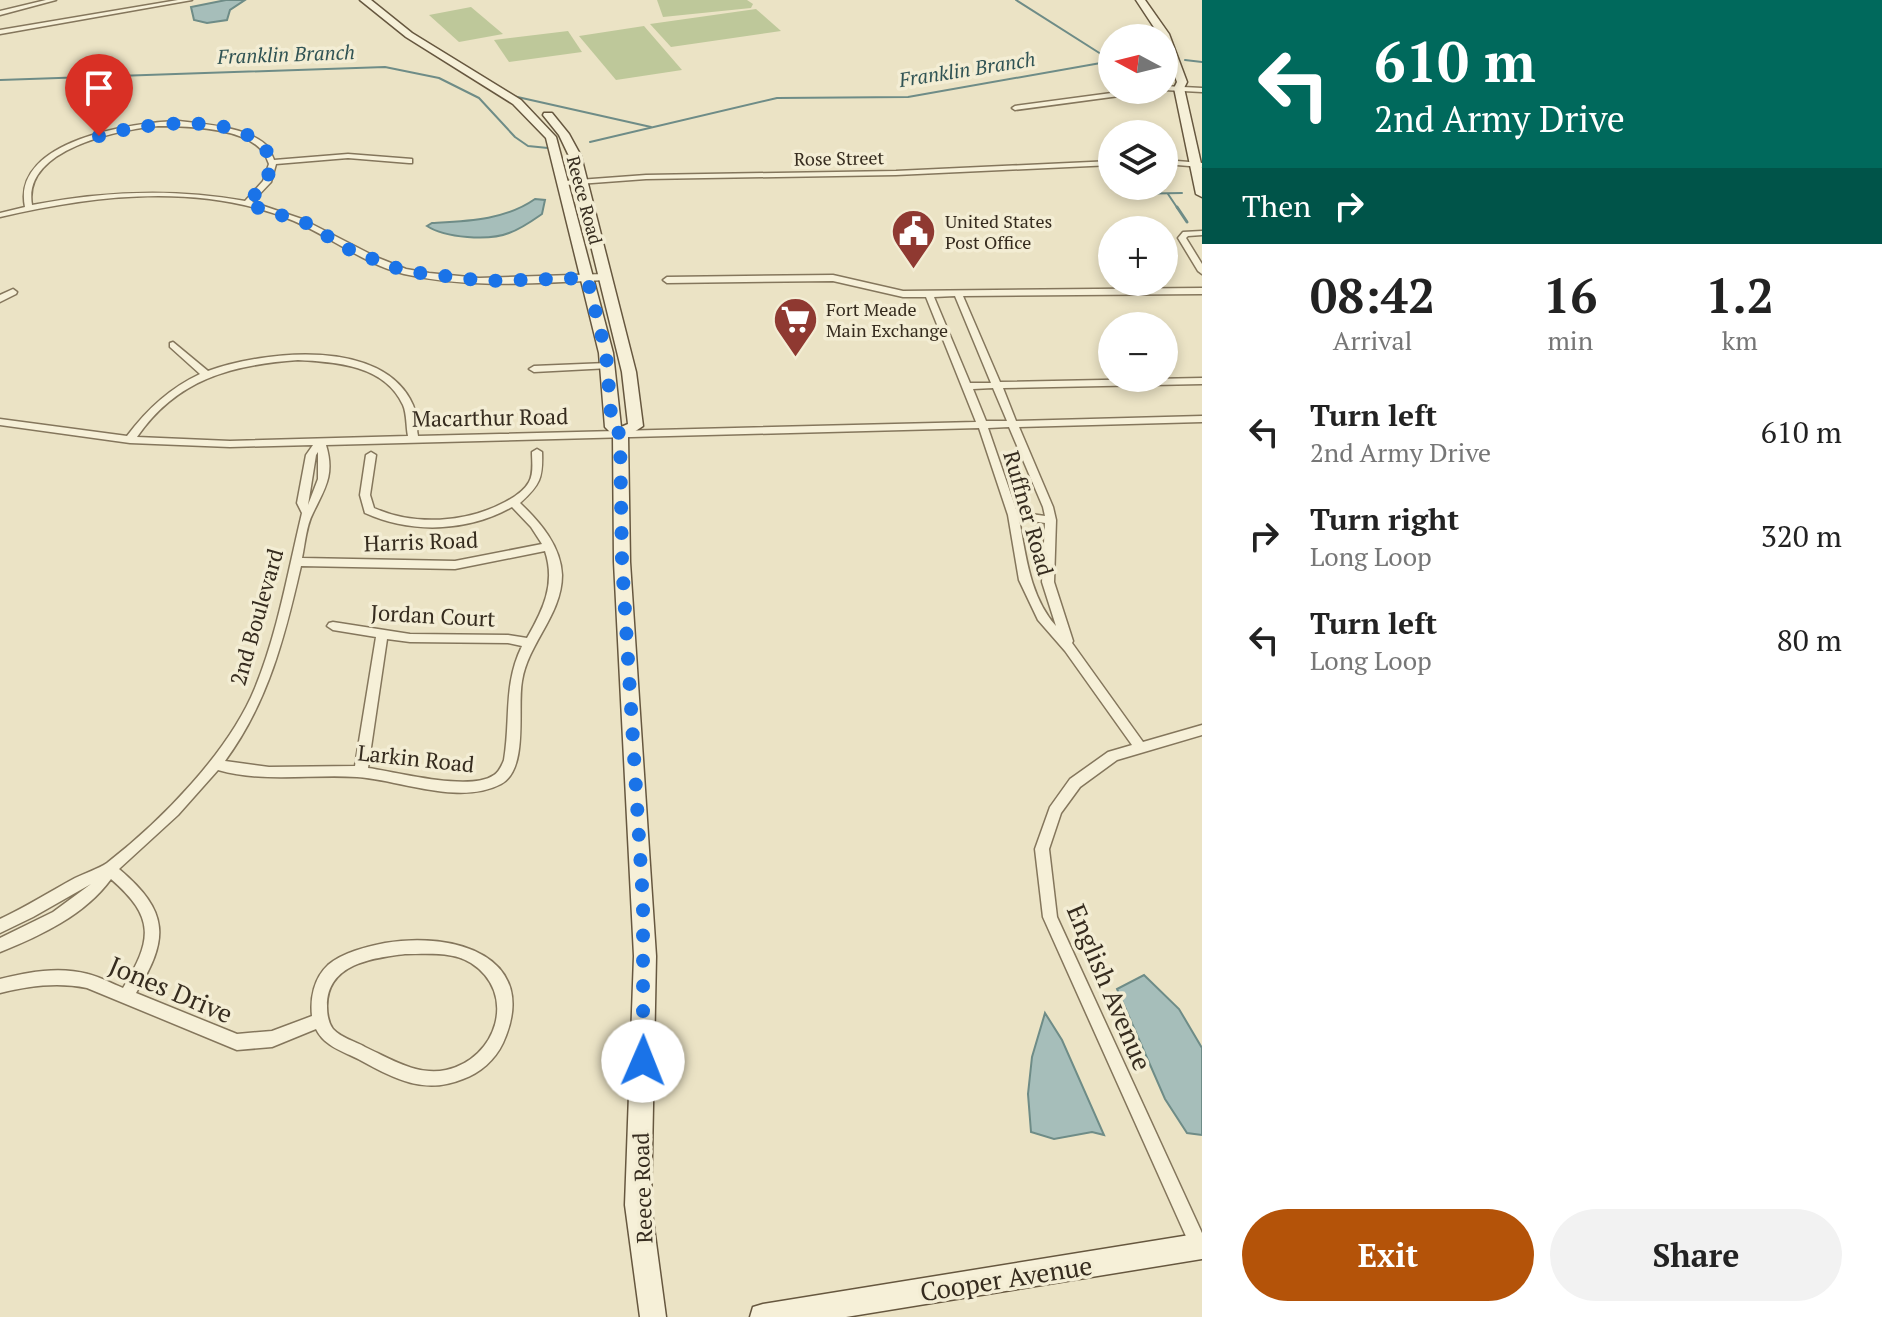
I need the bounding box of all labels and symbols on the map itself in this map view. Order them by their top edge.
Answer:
north arrow [1098,24,1178,104]
water label: Franklin Branch [216,38,355,70]
water label: Franklin Branch [896,45,1037,93]
pin [65,54,133,136]
street label: Rose Street [794,145,885,171]
street label: Reece Road [562,153,608,247]
public building icon: United States Post Office [890,207,938,270]
place label: United States Post Office [945,209,1052,254]
supermarket icon: Fort Meade Main Exchange [771,295,819,358]
place label: Fort Meade Main Exchange [826,297,948,342]
street label: Macarthur Road [411,401,569,433]
street label: Ruffner Road [997,447,1061,579]
street label: Harris Road [363,525,479,557]
street label: 2nd Boulevard [223,545,289,689]
street label: Jordan Court [370,597,496,633]
street label: Larkin Road [356,737,476,779]
street label: English Avenue [1060,899,1160,1075]
street label: Jones Drive [104,948,238,1030]
position arrow [601,1019,685,1103]
street label: Reece Road [626,1132,658,1244]
street label: Cooper Avenue [918,1248,1094,1308]

